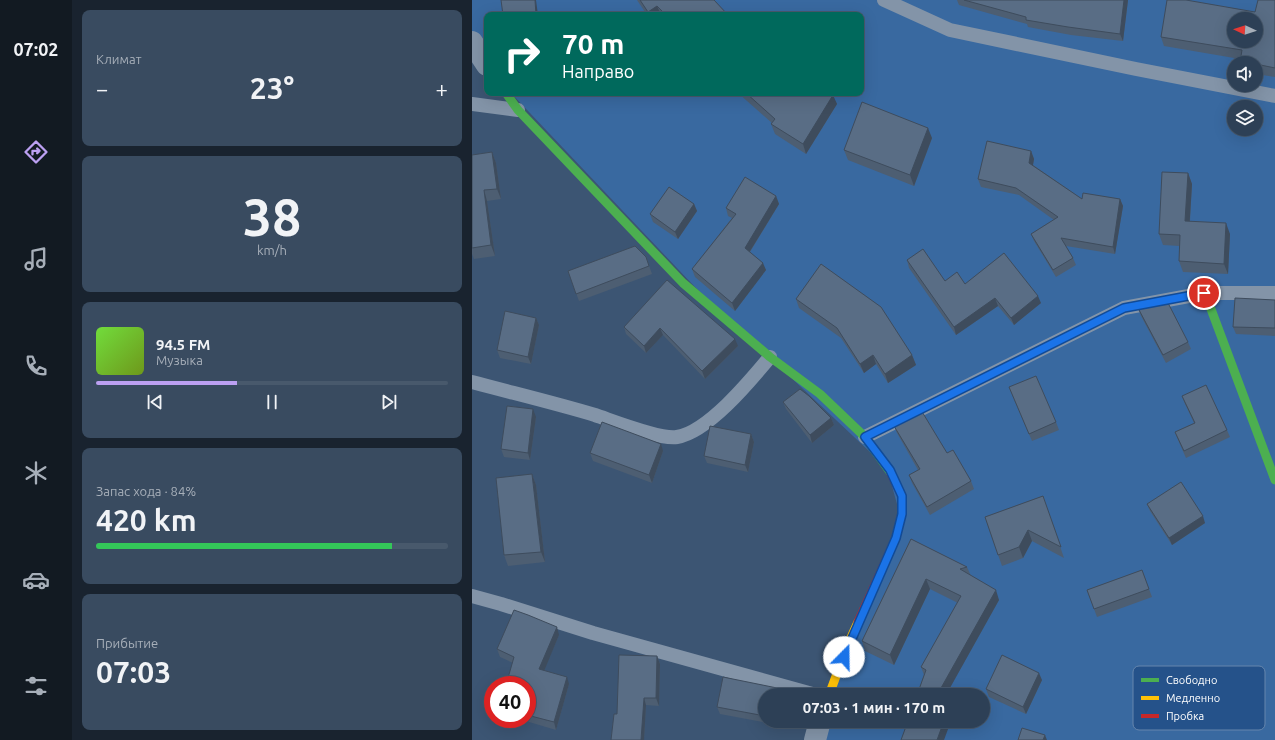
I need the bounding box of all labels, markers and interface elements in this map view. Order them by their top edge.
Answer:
north arrow [1227,12,1263,48]
map controls [1227,12,1263,136]
icon: right [496,28,548,80]
text: 70 m [562,28,624,59]
text: 07:02 [13,39,59,59]
text: Климат [96,52,141,66]
button: sound [1227,56,1263,92]
text: Направо [562,61,634,81]
text: 23° [250,71,294,105]
text: − [96,76,108,101]
text: + [436,76,448,101]
button: layers [1227,100,1263,136]
icon: directions [22,138,50,166]
text: 38 [243,188,301,246]
text: km/h [257,243,287,257]
icon: music [22,245,50,273]
pin [1187,276,1221,310]
icon: arrive [1193,282,1215,304]
text: 94.5 FM [156,336,210,353]
icon: phone [22,352,50,380]
text: Музыка [156,353,203,367]
icon: previous [144,391,166,413]
icon: pause [261,391,283,413]
icon: next [378,391,400,413]
icon: climate [22,459,50,487]
text: Запас хода · 84% [96,484,196,498]
text: 420 km [96,503,197,537]
icon: car [22,566,50,594]
text: Прибытие [96,636,158,650]
position arrow [823,636,865,678]
text: 07:03 [96,655,171,689]
legend [1133,666,1265,730]
icon: filters [22,672,50,700]
text: Свободно [1166,674,1217,686]
speed limit sign: 40 [484,676,536,728]
text: Медленно [1166,692,1220,704]
text: 07:03 · 1 мин · 170 m [803,699,945,716]
text: Пробка [1166,710,1204,722]

